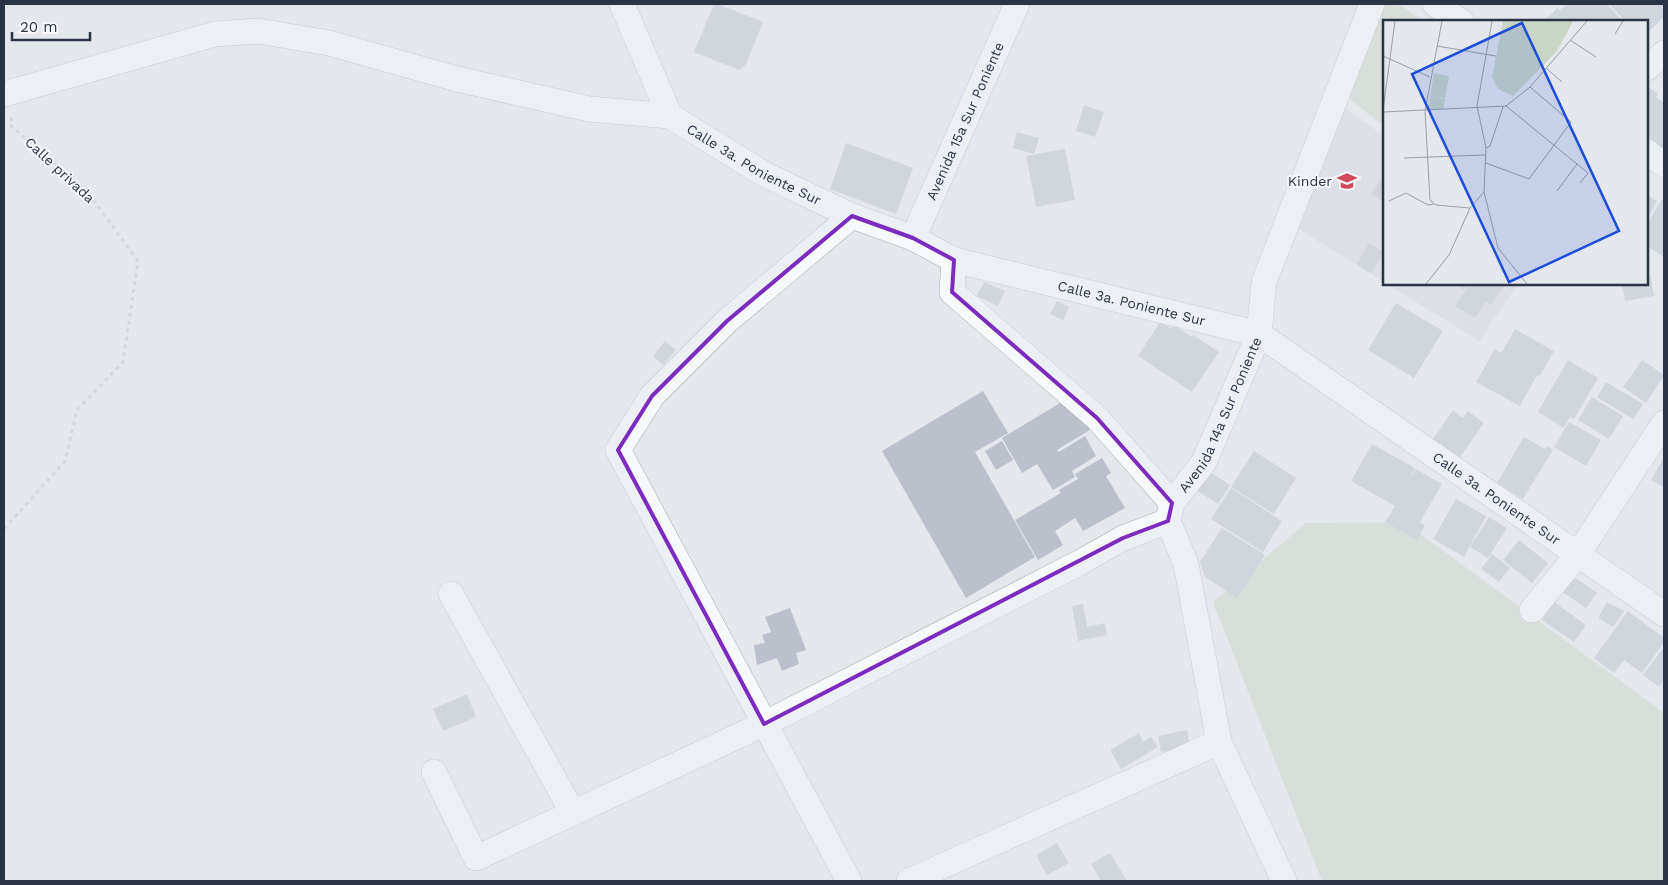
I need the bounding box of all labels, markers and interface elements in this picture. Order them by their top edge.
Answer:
scale bar [12,10,90,42]
text: 20 m [20,18,58,36]
inset map [1383,20,1648,285]
street label: Avenida 15a Sur Poniente [923,40,1007,202]
street label: Calle 3a. Poniente Sur [684,120,824,208]
street label: Calle privada [22,134,98,206]
school or university icon: Kinder [1336,170,1358,192]
place label: Kinder [1288,173,1332,189]
street label: Calle 3a. Poniente Sur [1056,277,1207,329]
street label: Avenida 14a Sur Poniente [1175,335,1265,496]
street label: Calle 3a. Poniente Sur [1430,449,1564,548]

